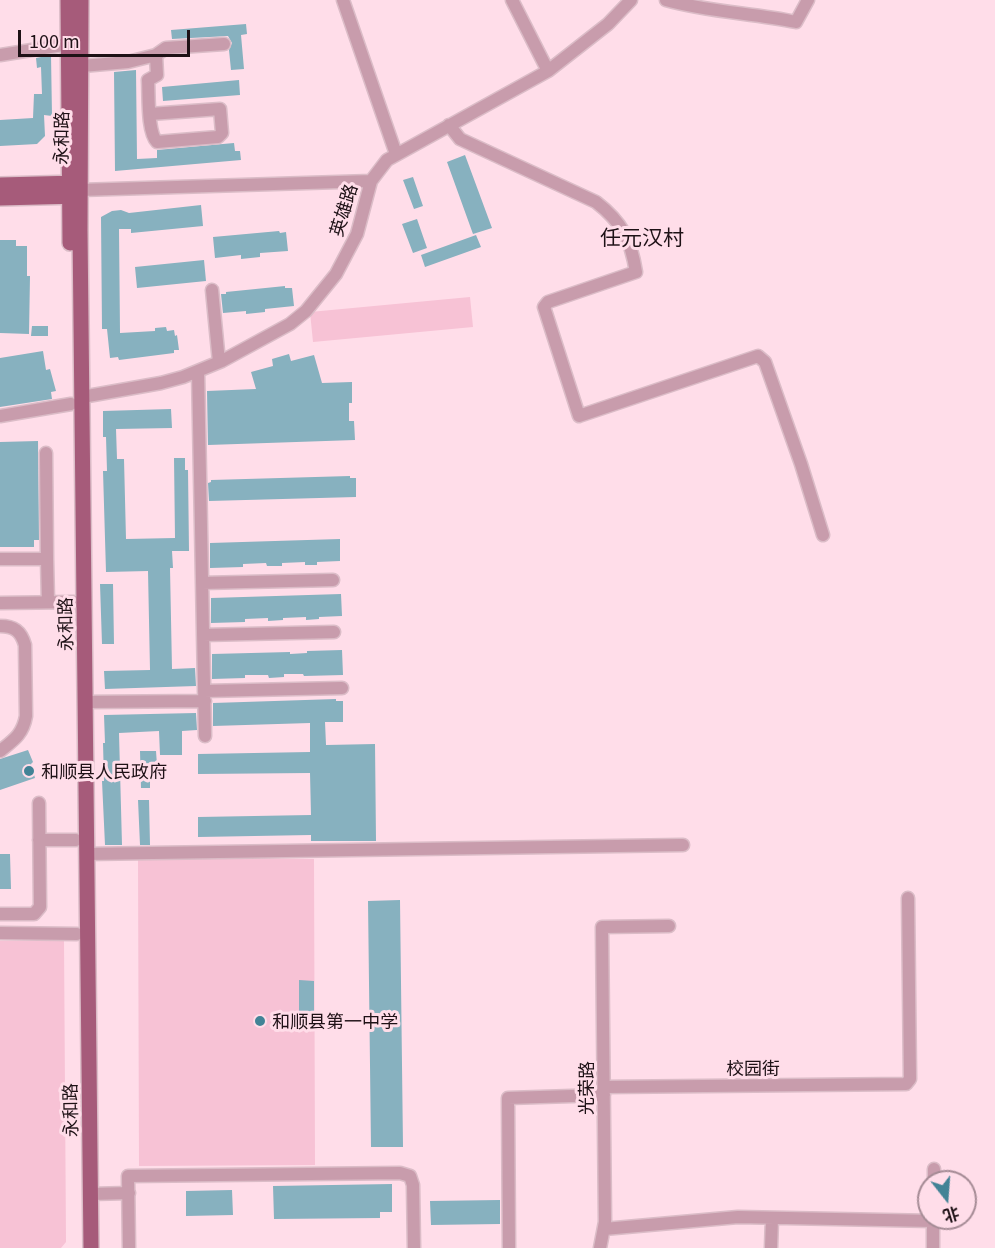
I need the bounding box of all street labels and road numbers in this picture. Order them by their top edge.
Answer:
street label: 永和路 [50,111,72,165]
street label: 英雄路 [325,181,361,239]
street label: 永和路 [54,597,76,651]
street label: 校园街 [726,1057,780,1079]
street label: 光荣路 [575,1061,597,1115]
street label: 永和路 [59,1083,81,1137]

